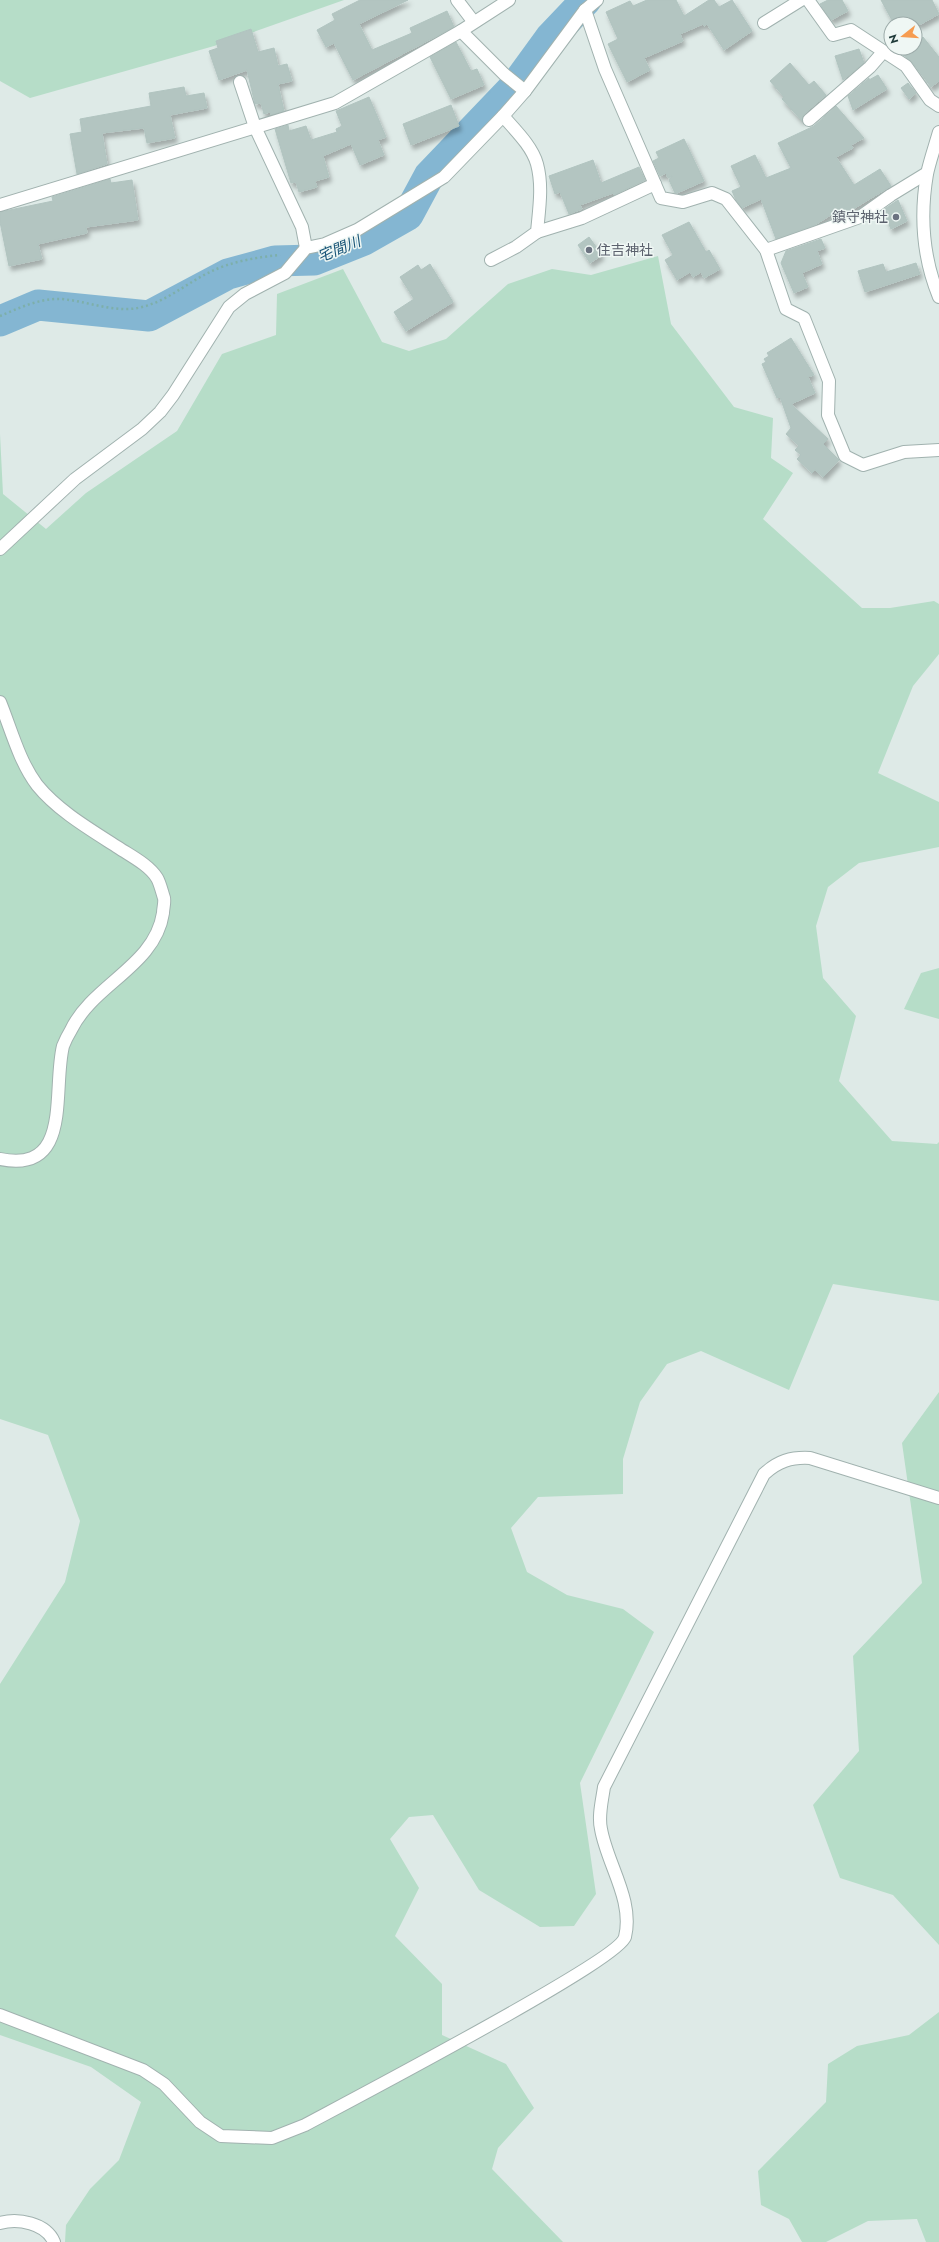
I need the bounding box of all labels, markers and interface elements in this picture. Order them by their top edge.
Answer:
north arrow [883,16,923,56]
text: N [885,32,902,45]
place label: 鎮守神社 [832,207,888,227]
marker: 鎮守神社 [891,212,901,222]
water label: 宅間川 [314,230,366,268]
place label: 住吉神社 [597,240,653,260]
marker: 住吉神社 [584,245,594,255]

